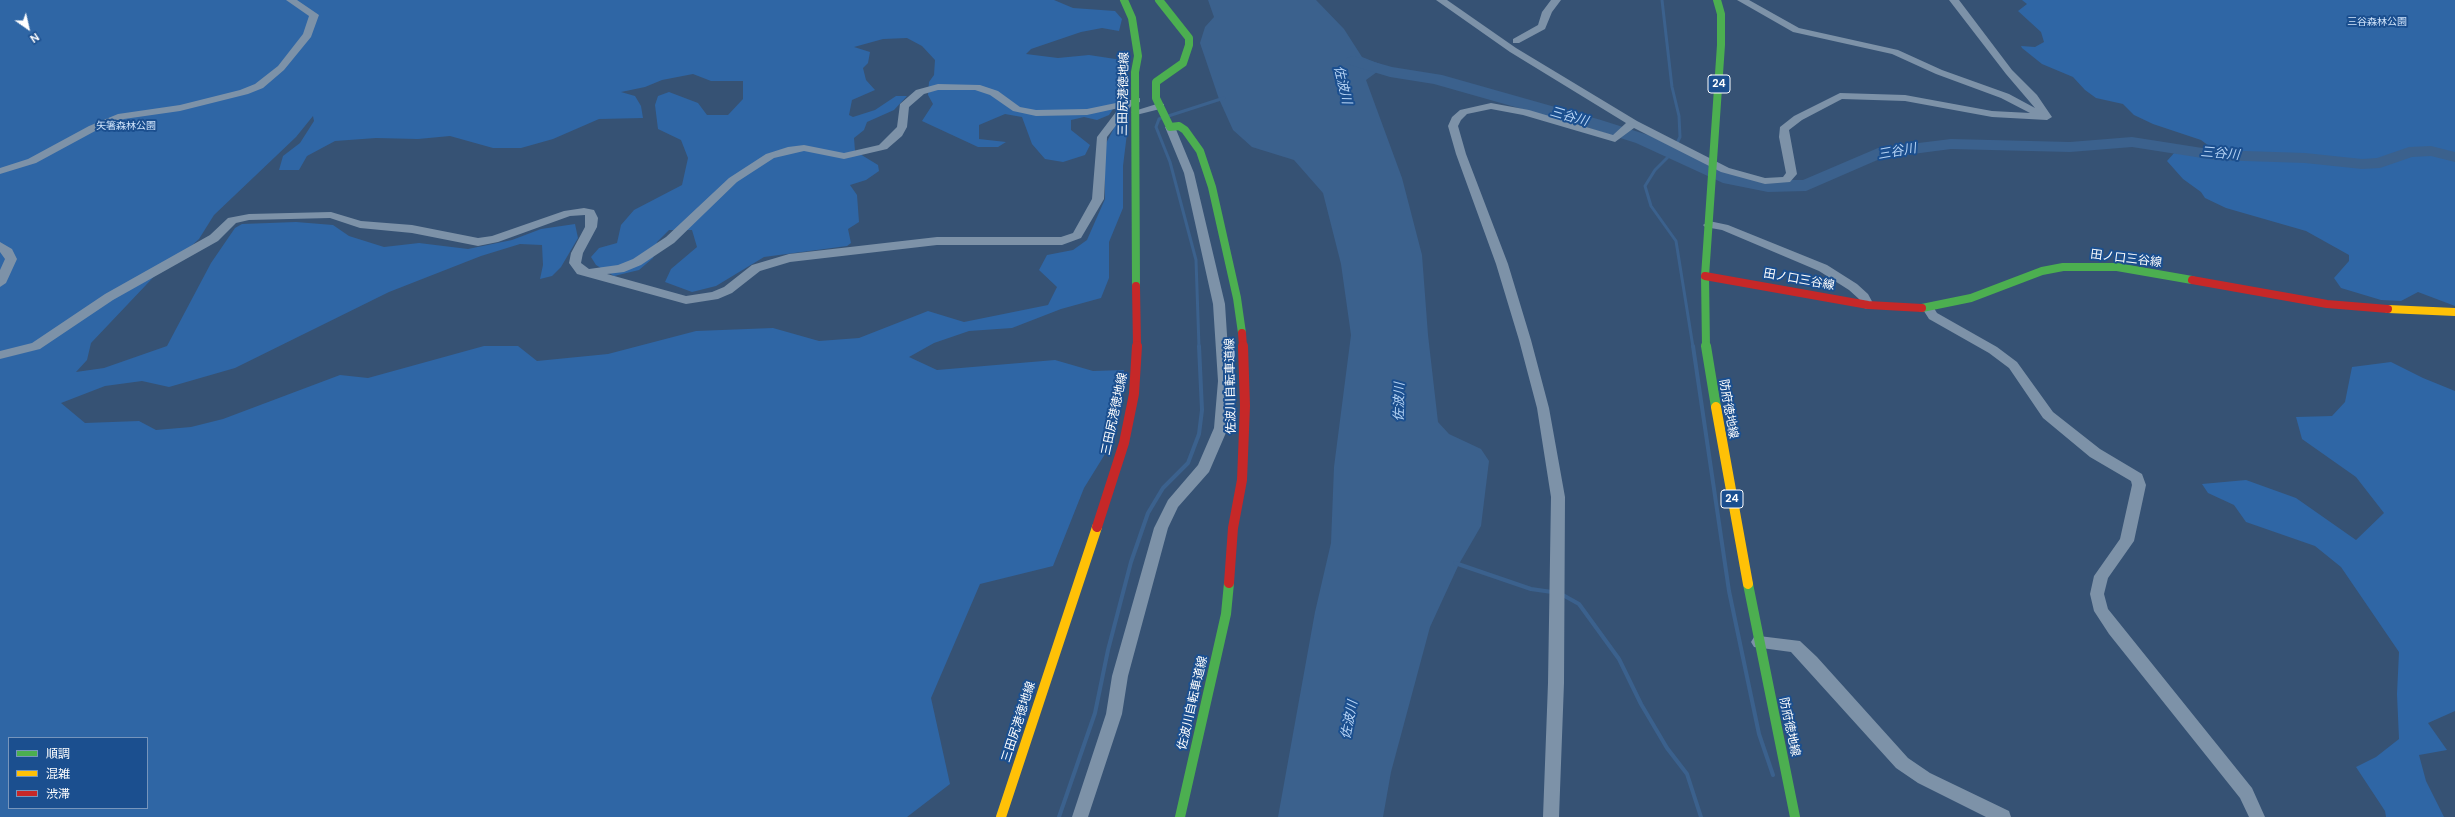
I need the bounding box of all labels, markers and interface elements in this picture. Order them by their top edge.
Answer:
north arrow [8,8,48,48]
park label: 三谷森林公園 [2347,16,2407,28]
text: N [27,30,42,46]
street label: 三田尻港徳地線 [1116,52,1132,136]
water label: 佐波川 [1330,64,1354,106]
road number: 24 [1708,75,1730,93]
water label: 三谷川 [1548,104,1590,130]
park label: 矢箸森林公園 [96,120,156,132]
water label: 三谷川 [1876,141,1918,163]
water label: 三谷川 [2200,145,2240,163]
street label: 田ノ口三谷線 [2089,247,2163,271]
street label: 田ノ口三谷線 [1762,267,1836,293]
street label: 佐波川自転車道線 [1223,338,1239,434]
street label: 三田尻港徳地線 [1099,371,1131,457]
street label: 防府徳地線 [1716,378,1740,440]
water label: 佐波川 [1392,382,1408,422]
road number: 24 [1721,490,1743,508]
street label: 佐波川自転車道線 [1175,655,1211,751]
street label: 三田尻港徳地線 [999,680,1039,764]
street label: 防府徳地線 [1776,696,1802,758]
water label: 佐波川 [1339,699,1361,741]
legend [8,737,148,809]
text: 順調 [46,746,70,762]
text: 混雑 [46,766,70,782]
text: 渋滞 [46,786,70,802]

